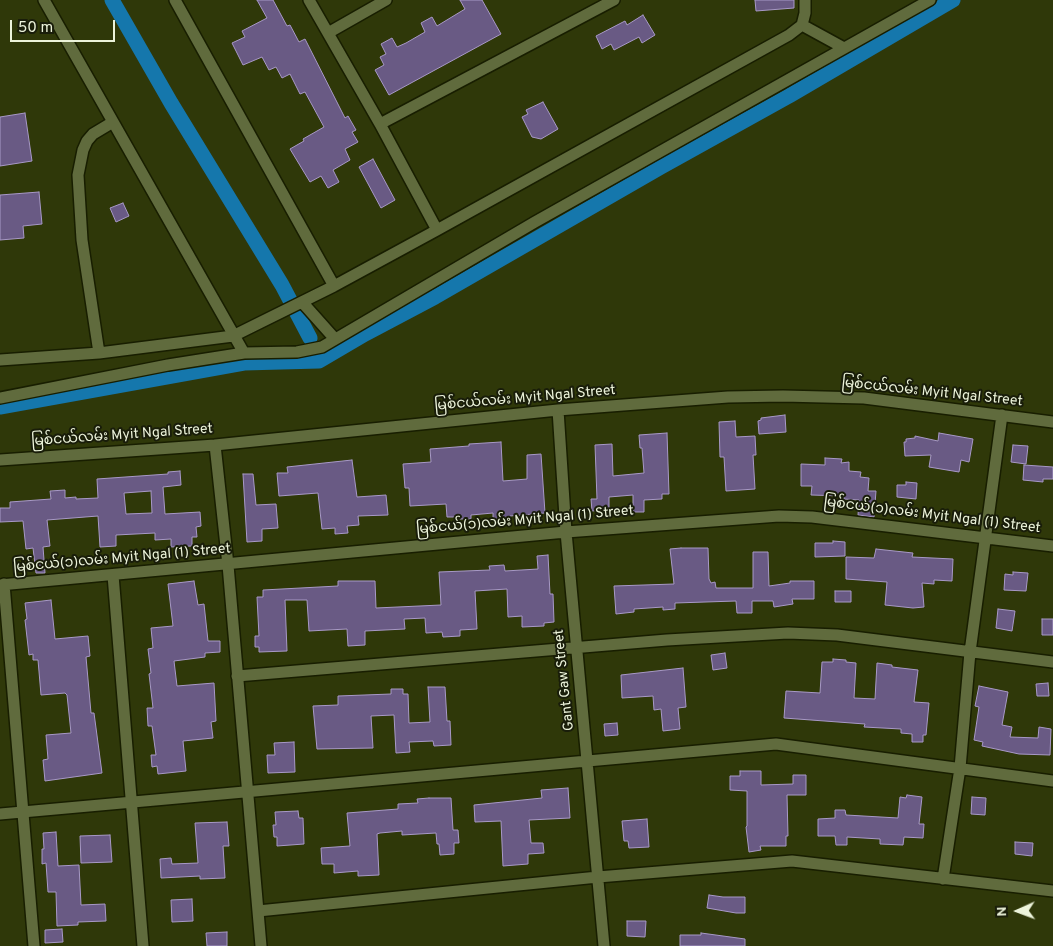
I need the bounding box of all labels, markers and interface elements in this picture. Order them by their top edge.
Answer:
scale bar [12,10,118,42]
text: 50 m [18,19,53,38]
street label: မြစ်ငယ်လမ်း Myit Ngal Street [841,375,1023,411]
street label: မြစ်ငယ်လမ်း Myit Ngal Street [434,383,616,415]
street label: မြစ်ငယ်လမ်း Myit Ngal Street [31,421,213,451]
street label: မြစ်ငယ်(၁)လမ်း Myit Ngal (1) Street [823,494,1041,538]
street label: မြစ်ငယ်(၁)လမ်း Myit Ngal (1) Street [416,503,634,539]
street label: မြစ်ငယ်(၁)လမ်း Myit Ngal (1) Street [13,541,231,577]
street label: Gant Gaw Street [551,628,579,732]
north arrow [993,886,1043,936]
text: N [994,906,1011,917]

